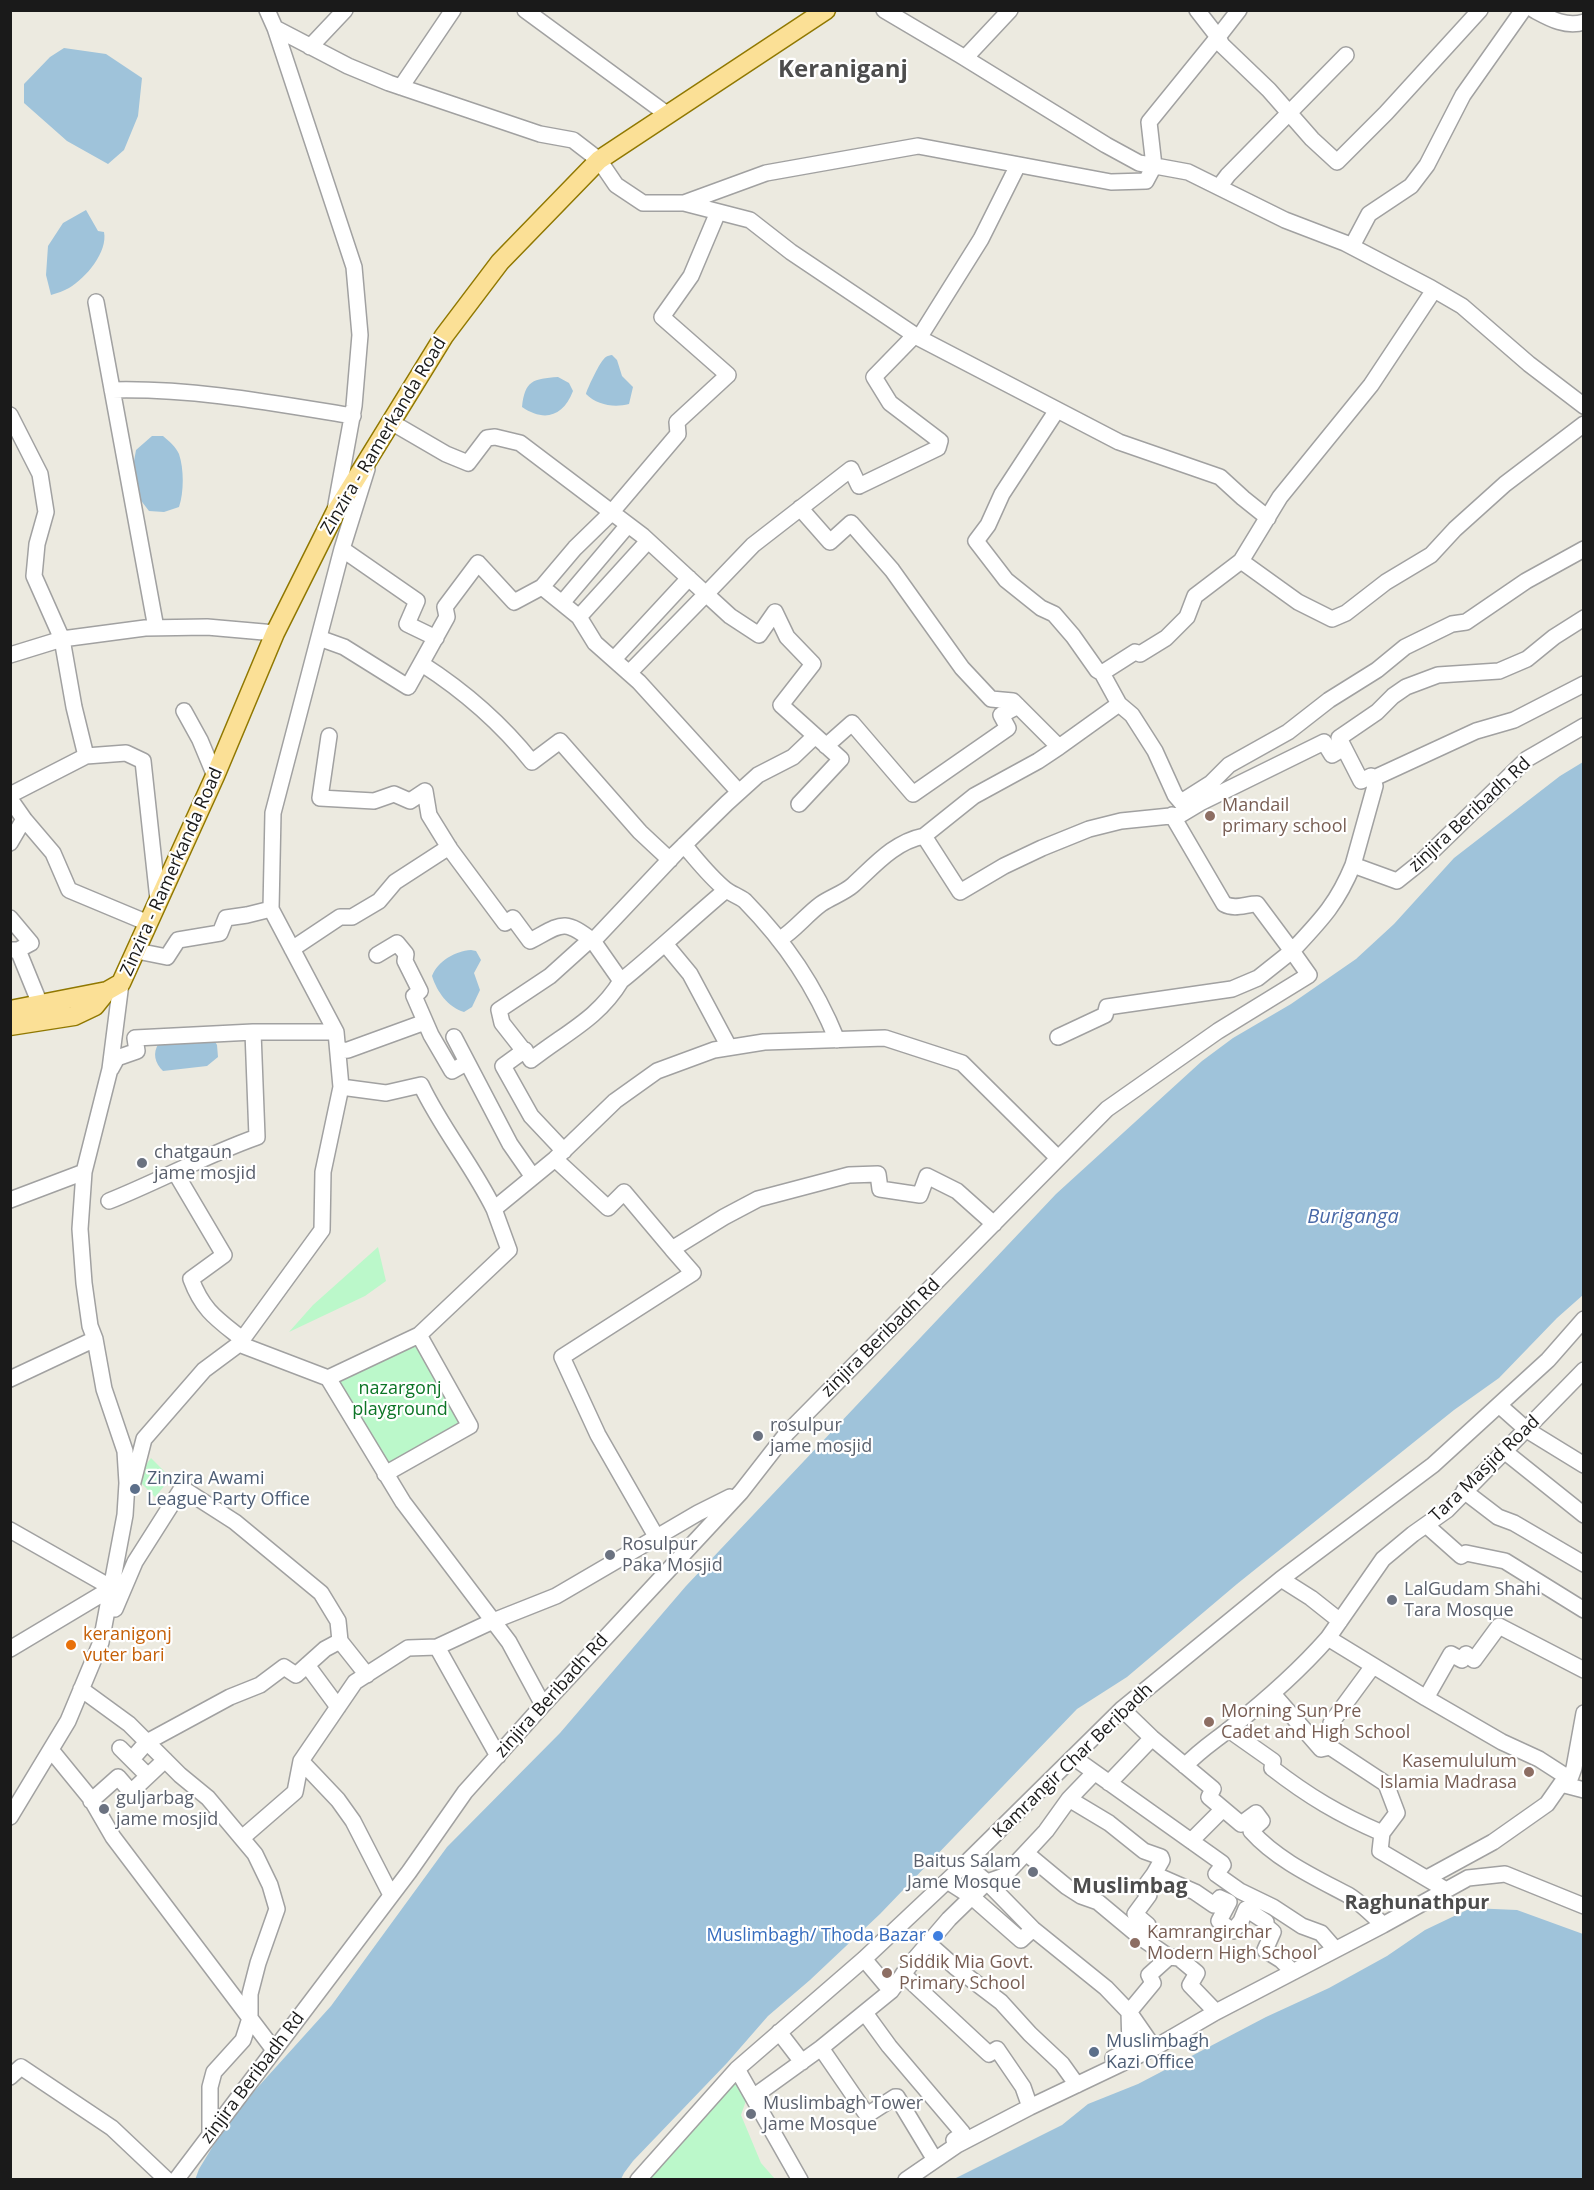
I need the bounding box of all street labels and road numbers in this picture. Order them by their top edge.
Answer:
street label: Zinzira - Ramerkanda Road [317,334,451,538]
street label: zinjira Beribadh Rd [1405,753,1535,877]
street label: Zinzira - Ramerkanda Road [116,764,228,980]
street label: zinjira Beribadh Rd [817,1274,945,1402]
street label: Tara Masjid Road [1426,1411,1544,1527]
street label: zinjira Beribadh Rd [491,1630,613,1762]
street label: Kamrangir Char Beribadh [989,1679,1157,1843]
street label: zinjira Beribadh Rd [197,2008,309,2148]

